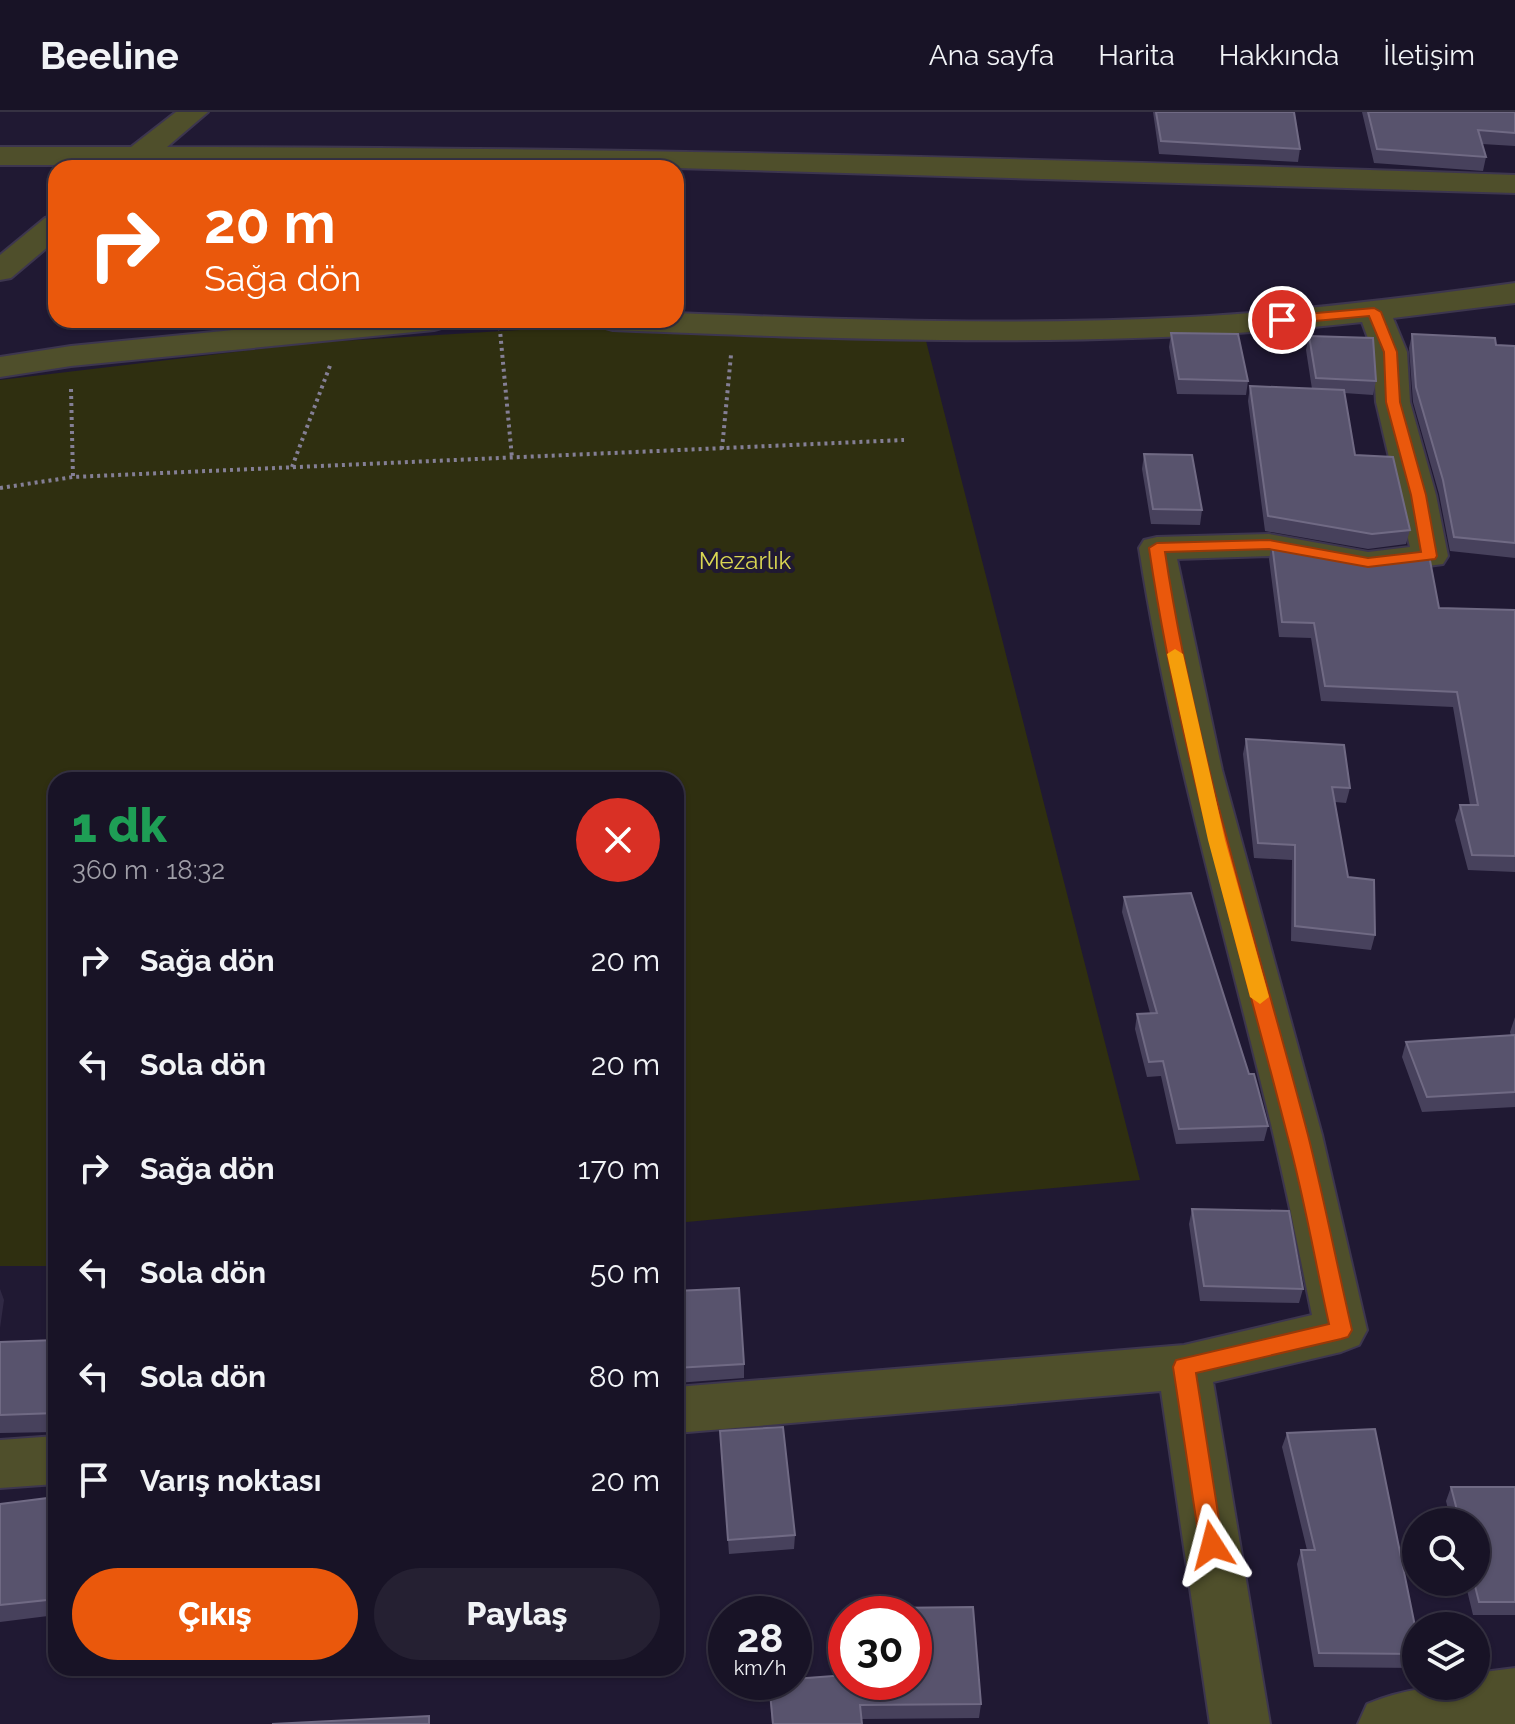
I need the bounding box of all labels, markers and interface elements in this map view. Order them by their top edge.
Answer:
text: Beeline [40,33,179,78]
text: Ana sayfa [929,39,1054,72]
text: Harita [1098,39,1175,72]
text: Hakkında [1219,39,1339,72]
text: İletişim [1383,39,1475,72]
text: 20 m [204,190,336,256]
icon: right [72,192,176,296]
text: Sağa dön [204,257,361,299]
pin [1248,286,1316,354]
icon: arrive [1260,298,1304,342]
park label: Mezarlık [699,546,792,575]
text: 1 dk [72,797,167,853]
button: close [576,798,660,882]
text: 360 m · 18:32 [72,855,225,885]
icon: right [72,938,116,982]
text: Sağa dön [140,943,275,978]
text: 20 m [591,943,660,978]
icon: left [72,1042,116,1086]
text: Sola dön [140,1047,266,1082]
text: 20 m [591,1047,660,1082]
icon: right [72,1146,116,1190]
text: Sağa dön [140,1151,275,1186]
text: 170 m [578,1151,660,1186]
icon: left [72,1250,116,1294]
text: Sola dön [140,1255,266,1290]
text: 50 m [590,1255,660,1290]
icon: left [72,1354,116,1398]
text: Sola dön [140,1359,266,1394]
text: 80 m [589,1359,660,1394]
icon: arrive [72,1458,116,1502]
text: Varış noktası [140,1463,321,1498]
text: 20 m [591,1463,660,1498]
position arrow [1170,1503,1254,1587]
map controls [1402,1508,1490,1700]
button: search [1402,1508,1490,1596]
button: Çıkış [72,1568,358,1660]
button: Paylaş [374,1568,660,1660]
speed limit sign: 30 [828,1596,932,1700]
button: layers [1402,1612,1490,1700]
text: 28 [737,1614,783,1661]
text: km/h [734,1656,786,1680]

